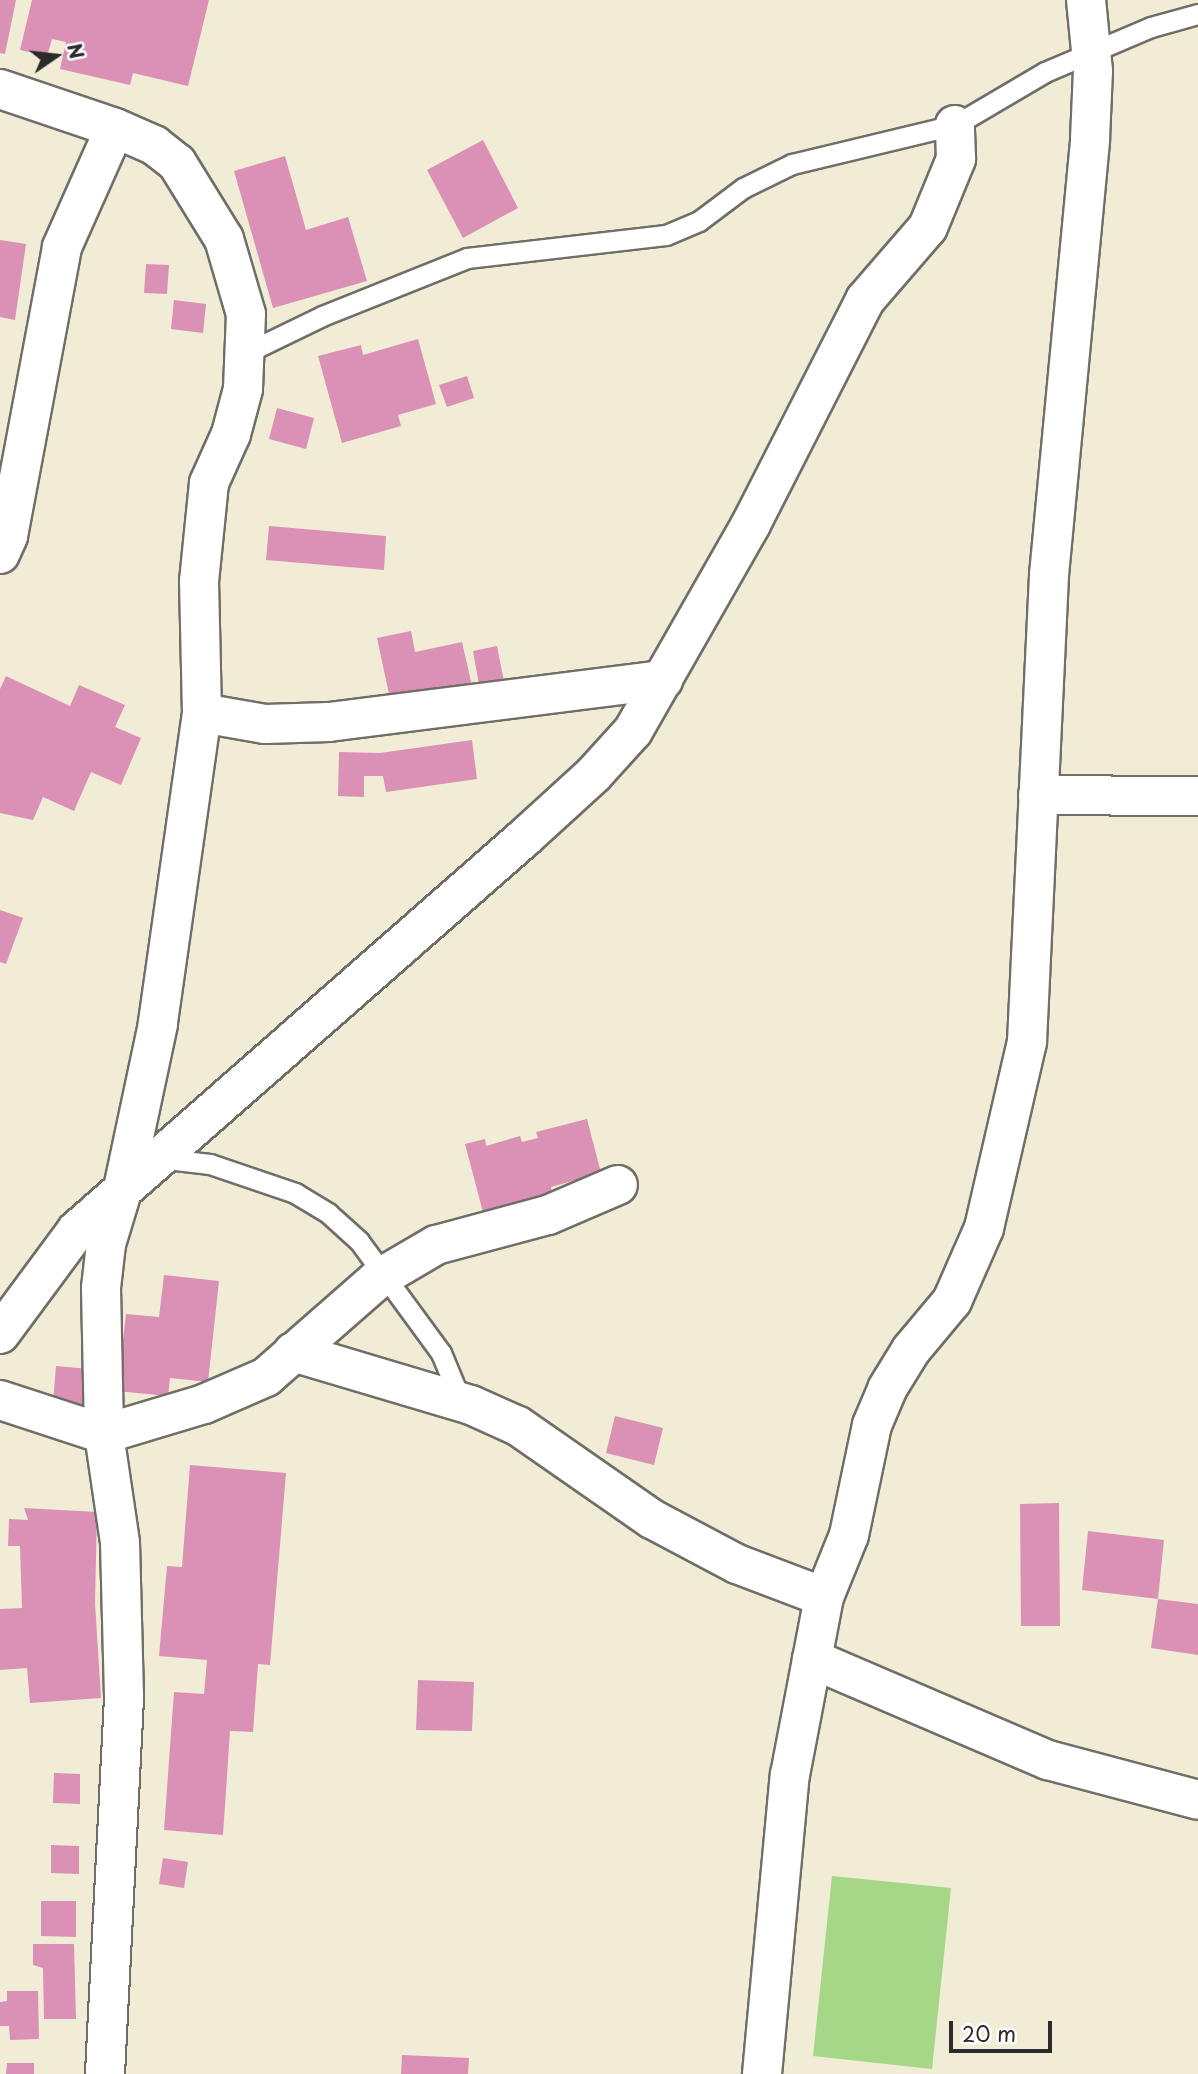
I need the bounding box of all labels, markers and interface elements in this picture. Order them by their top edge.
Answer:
north arrow [21,21,91,91]
text: N [61,40,92,62]
scale bar [953,2008,1056,2052]
text: 20 m [962,2017,1016,2049]

